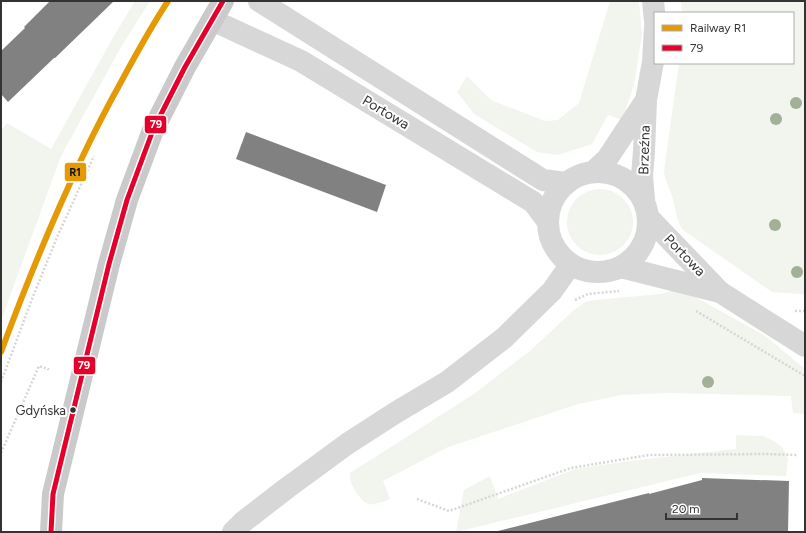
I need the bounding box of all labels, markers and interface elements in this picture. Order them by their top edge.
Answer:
legend [654,12,794,64]
text: Railway R1 [690,21,746,35]
text: 79 [690,41,703,55]
street label: Portowa [359,92,412,133]
line badge: 79 [144,115,167,134]
text: 79 [150,118,162,131]
street label: Brzeźna [635,125,654,175]
line badge: R1 [64,162,87,182]
text: R1 [69,166,81,179]
street label: Portowa [660,231,709,280]
line badge: 79 [73,356,96,375]
text: 79 [78,359,90,372]
place label: Gdyńska [16,403,66,418]
marker: Gdyńska [68,405,78,415]
scale bar [666,495,737,521]
text: 20 m [672,502,700,516]

